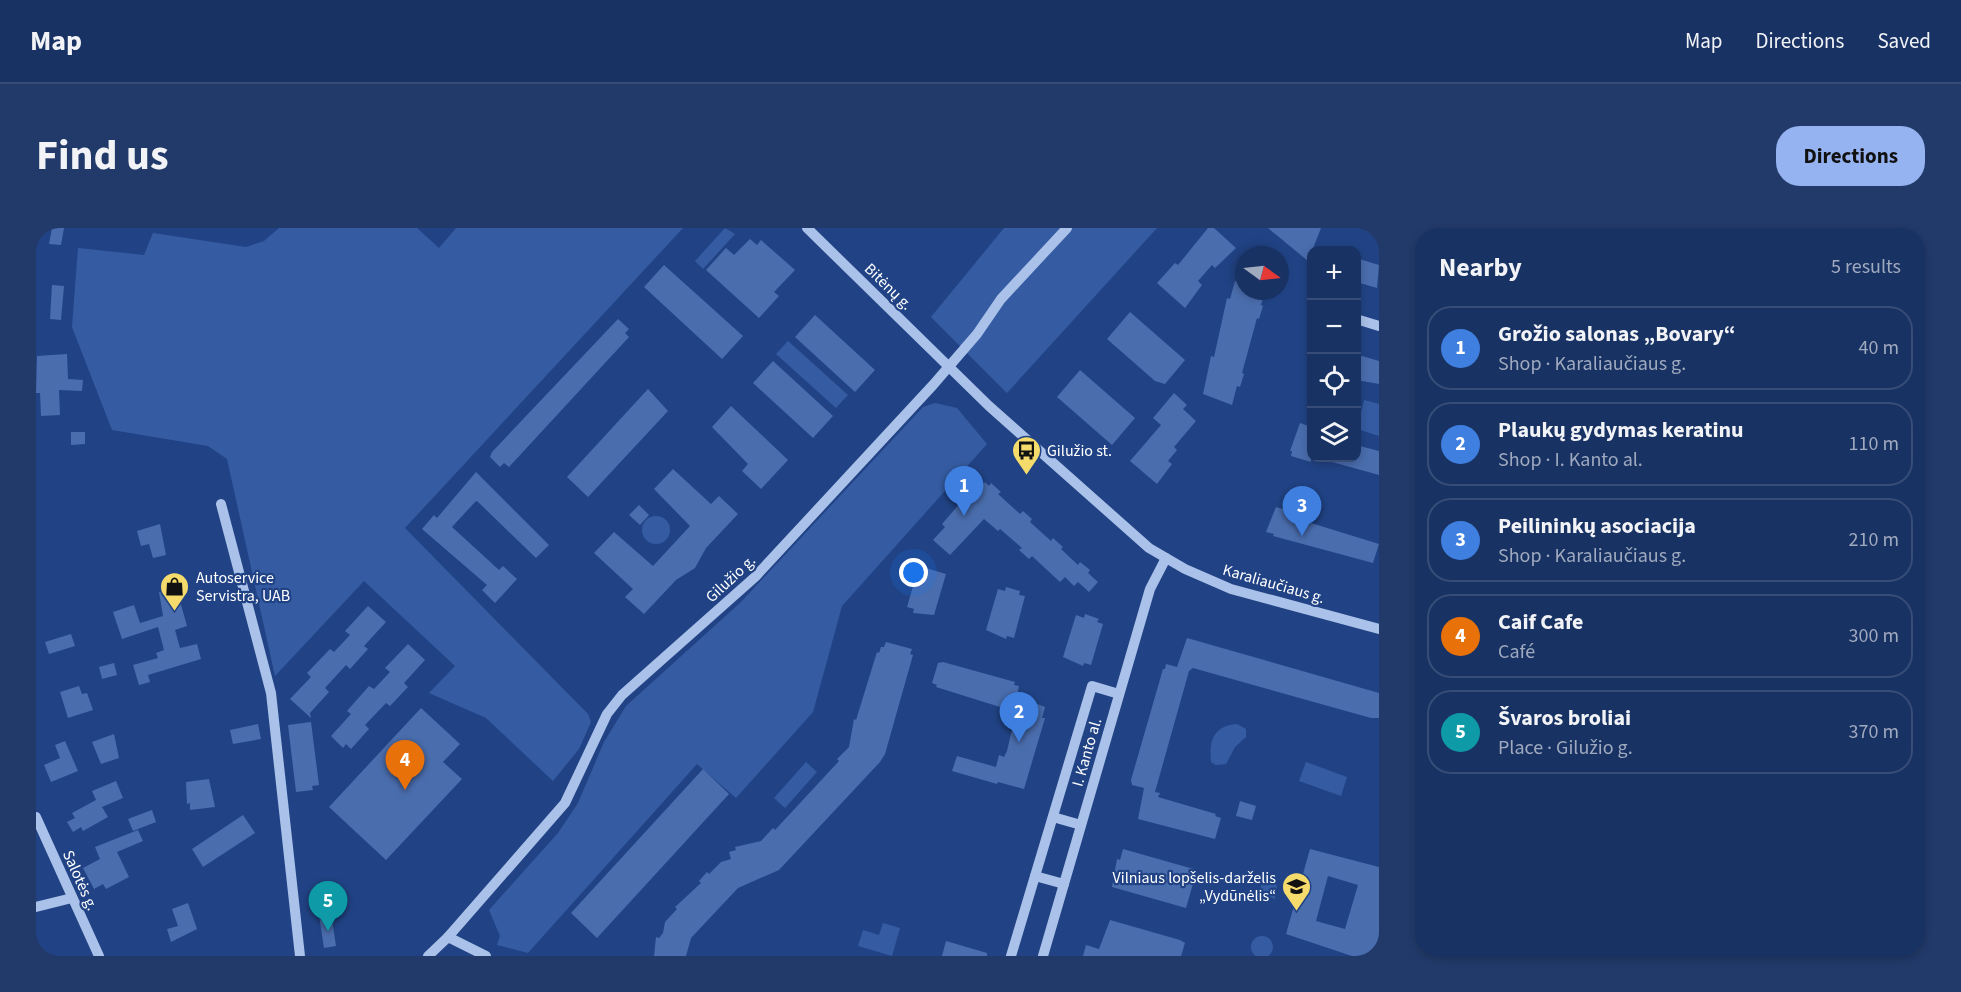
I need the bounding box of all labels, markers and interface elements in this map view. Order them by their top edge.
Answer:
text: Map [30,21,82,61]
text: Map [1685,26,1723,56]
text: Directions [1756,26,1844,56]
text: Saved [1877,26,1931,56]
text: Find us [36,126,169,186]
button: Directions [1776,126,1925,186]
north arrow [1235,246,1289,300]
map controls [1307,246,1361,462]
button: + [1307,246,1361,300]
text: Nearby [1439,249,1522,286]
text: 5 results [1831,253,1901,281]
street label: Bitėnų g. [859,258,917,315]
button: − [1307,300,1361,354]
text: Grožio salonas „Bovary“ [1498,318,1735,350]
text: 1 [1455,334,1466,362]
text: 40 m [1859,334,1899,362]
text: Shop · Karaliaučiaus g. [1498,350,1686,378]
button: locate [1307,354,1361,408]
button: layers [1307,408,1361,462]
text: Plaukų gydymas keratinu [1498,414,1744,446]
text: 2 [1455,430,1466,458]
text: 110 m [1849,430,1899,458]
bus stop icon: Gilužio st. [1010,434,1042,476]
place label: Gilužio st. [1047,440,1112,462]
text: Shop · I. Kanto al. [1498,446,1643,474]
pin: 1 [944,466,984,516]
pin: 3 [1282,486,1322,536]
text: Peilininkų asociacija [1498,510,1696,542]
text: 3 [1455,526,1466,554]
text: 210 m [1849,526,1899,554]
text: Shop · Karaliaučiaus g. [1498,542,1686,570]
street label: Gilužio g. [701,550,761,608]
your location [899,558,928,587]
street label: Karaliaučiaus g. [1220,559,1327,609]
place label: Autoservice Servistra, UAB [196,567,290,607]
shop icon: Autoservice Servistra, UAB [159,570,191,612]
text: Caif Cafe [1498,606,1583,638]
text: 4 [1455,622,1466,650]
text: 300 m [1849,622,1899,650]
text: Café [1498,638,1535,666]
pin: 2 [1000,692,1038,742]
text: Švaros broliai [1498,702,1631,734]
street label: I. Kanto al. [1067,715,1107,789]
text: 5 [1455,718,1466,746]
text: 370 m [1849,718,1899,746]
text: Place · Gilužio g. [1498,734,1633,762]
pin: 4 [386,740,424,790]
street label: Salotės g. [57,847,103,914]
place label: Vilniaus lopšelis-darželis „Vydūnėlis“ [1113,867,1276,907]
school or university icon: Vilniaus lopšelis-darželis „Vydūnėlis“ [1281,870,1313,912]
pin: 5 [308,882,348,931]

